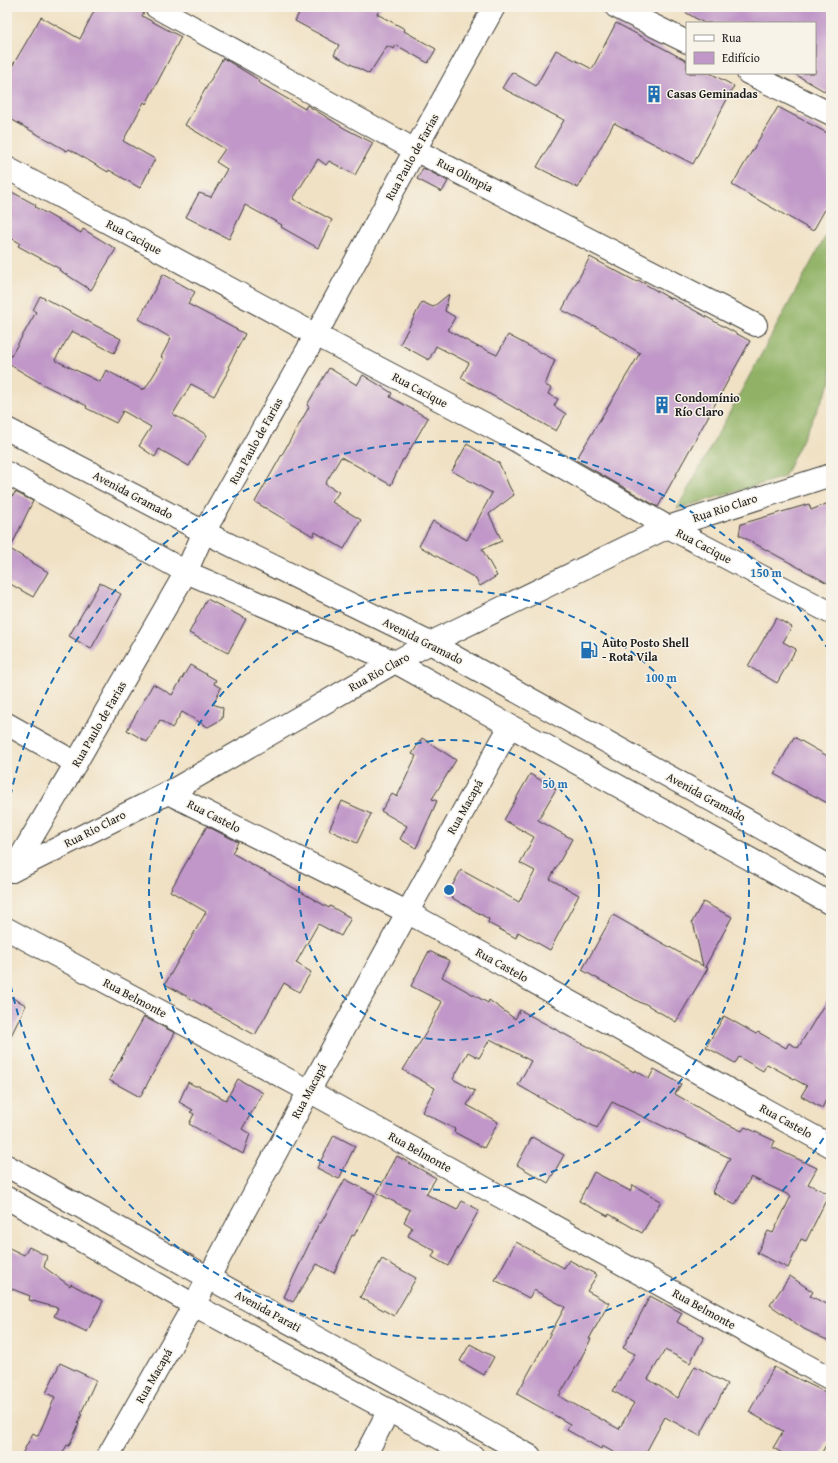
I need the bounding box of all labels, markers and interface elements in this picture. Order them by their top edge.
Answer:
legend [686,22,816,74]
text: Rua [722,29,741,46]
text: Edifício [722,49,760,66]
building icon: Casas Geminadas [644,84,664,104]
place label: Casas Geminadas [667,85,758,102]
street label: Rua Paulo de Farias [381,110,443,203]
street label: Rua Olimpia [434,153,497,196]
street label: Rua Cacique [103,215,165,259]
street label: Rua Cacique [389,368,451,412]
place label: Condomínio Río Claro [675,389,740,420]
street label: Rua Paulo de Farias [225,394,287,487]
building icon: Condomínio Río Claro [652,395,672,415]
street label: Avenida Gramado [90,466,176,523]
street label: Rua Rio Claro [690,489,759,526]
street label: Rua Cacique [673,524,735,568]
text: 150 m [750,564,783,581]
street label: Avenida Gramado [380,613,466,668]
place label: Auto Posto Shell - Rota Vila [602,634,689,665]
fuel station icon: Auto Posto Shell - Rota Vila [579,640,599,660]
street label: Rua Rio Claro [345,648,412,695]
text: 100 m [645,669,678,686]
street label: Rua Paulo de Farias [67,677,130,770]
street label: Avenida Gramado [663,768,749,825]
text: 50 m [542,775,568,792]
street label: Rua Macapá [442,776,487,837]
street label: Rua Castelo [185,795,244,836]
street label: Rua Rio Claro [61,806,129,851]
centre of rings [442,883,456,897]
street label: Rua Castelo [473,943,532,986]
street label: Rua Belmonte [100,974,170,1022]
street label: Rua Macapá [287,1060,330,1121]
street label: Rua Castelo [757,1099,816,1142]
street label: Rua Belmonte [385,1127,455,1176]
street label: Rua Belmonte [669,1284,739,1333]
street label: Avenida Parati [232,1285,305,1336]
street label: Rua Macapá [131,1345,176,1406]

